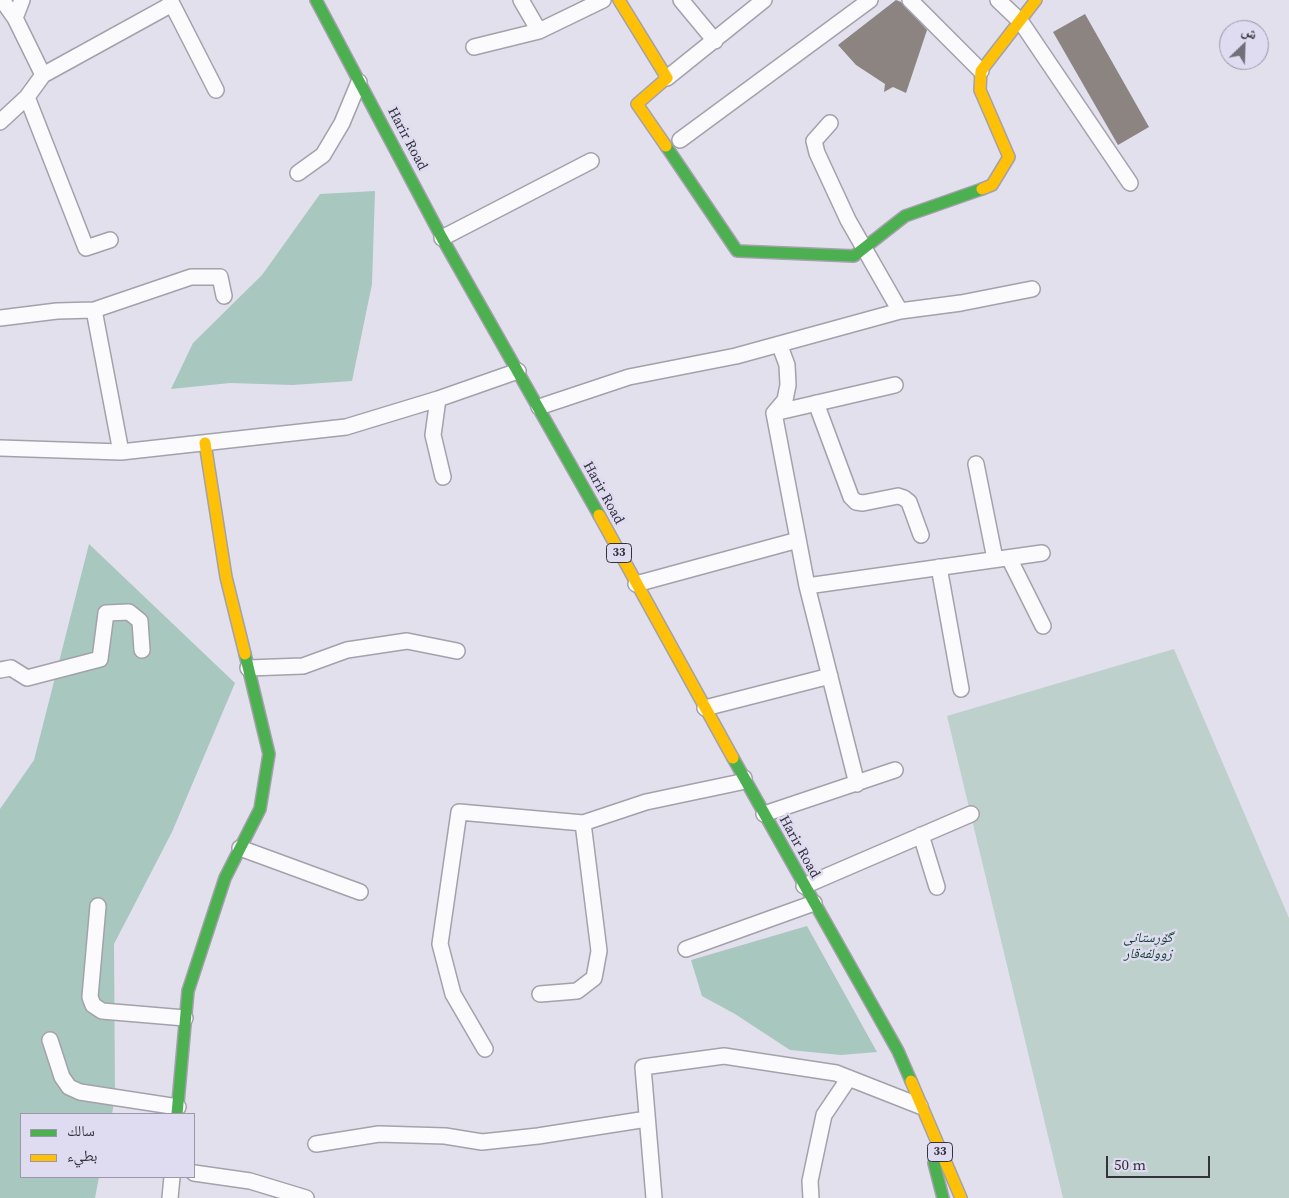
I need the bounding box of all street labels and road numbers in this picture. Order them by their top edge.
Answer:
street label: Harir Road [383,105,431,173]
street label: Harir Road [579,459,627,527]
road number: 33 [606,544,632,562]
street label: Harir Road [775,813,823,881]
road number: 33 [928,1142,952,1162]

